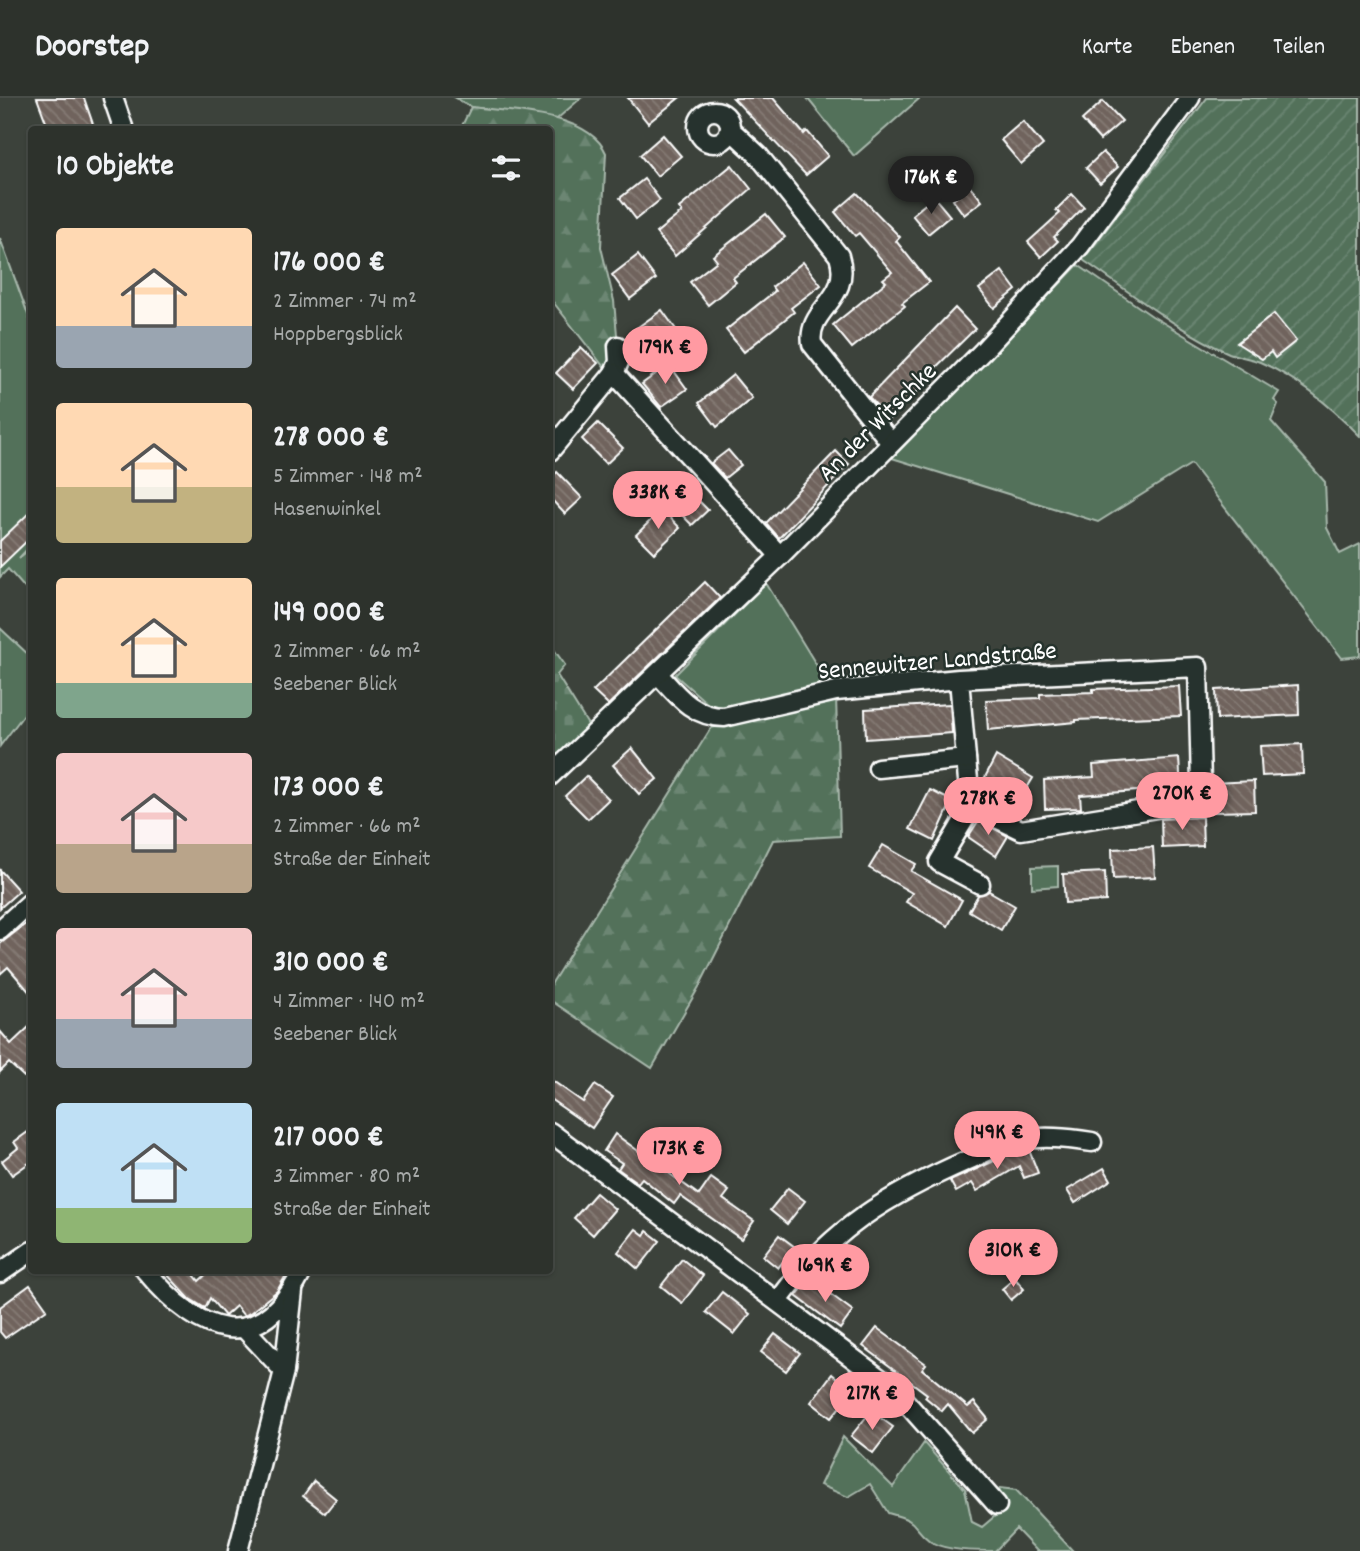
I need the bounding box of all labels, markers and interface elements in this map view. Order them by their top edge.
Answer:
text: Doorstep [35,25,149,72]
text: Karte [1082,31,1132,65]
text: Ebenen [1170,31,1235,65]
text: Teilen [1273,31,1325,65]
text: 10 Objekte [56,147,174,190]
icon: filters [487,149,525,187]
pin: 176K € [874,156,988,216]
text: 176K € [904,162,958,195]
text: 176 000 € [273,243,385,286]
icon: home [112,256,196,340]
text: 2 Zimmer · 74 m² [273,286,417,319]
text: Hoppbergsblick [273,319,403,352]
pin: 179K € [608,327,722,386]
text: 179K € [638,332,692,365]
street label: An der Witschke [810,355,947,492]
text: 278 000 € [273,418,389,461]
icon: home [112,431,196,515]
text: 5 Zimmer · 148 m² [273,461,423,494]
pin: 338K € [601,472,715,531]
text: 338K € [629,477,687,510]
text: Hasenwinkel [273,494,381,527]
text: 149 000 € [273,593,385,636]
icon: home [112,606,196,690]
street label: Sennewitzer Landstraße [816,634,1058,691]
text: 2 Zimmer · 66 m² [273,636,421,669]
text: Seebener Blick [273,669,397,702]
text: 173 000 € [273,768,384,811]
pin: 270K € [1125,772,1239,832]
pin: 278K € [931,778,1045,837]
text: 270K € [1152,778,1212,811]
icon: home [112,781,196,865]
text: 278K € [960,783,1016,816]
text: 2 Zimmer · 66 m² [273,811,421,844]
text: Straße der Einheit [273,844,431,877]
text: 310 000 € [273,943,389,986]
icon: home [112,956,196,1040]
text: 4 Zimmer · 140 m² [273,986,425,1019]
text: Seebener Blick [273,1019,397,1052]
pin: 149K € [940,1112,1054,1171]
text: 149K € [970,1117,1024,1150]
text: 217 000 € [273,1118,384,1161]
pin: 173K € [622,1128,736,1187]
icon: home [112,1131,196,1215]
text: 173K € [653,1133,705,1166]
text: 3 Zimmer · 80 m² [273,1161,420,1194]
text: Straße der Einheit [273,1194,431,1227]
pin: 310K € [956,1230,1070,1289]
text: 310K € [985,1235,1041,1268]
pin: 169K € [768,1244,882,1304]
text: 169K € [797,1250,853,1283]
pin: 217K € [815,1372,929,1432]
text: 217K € [846,1378,898,1411]

